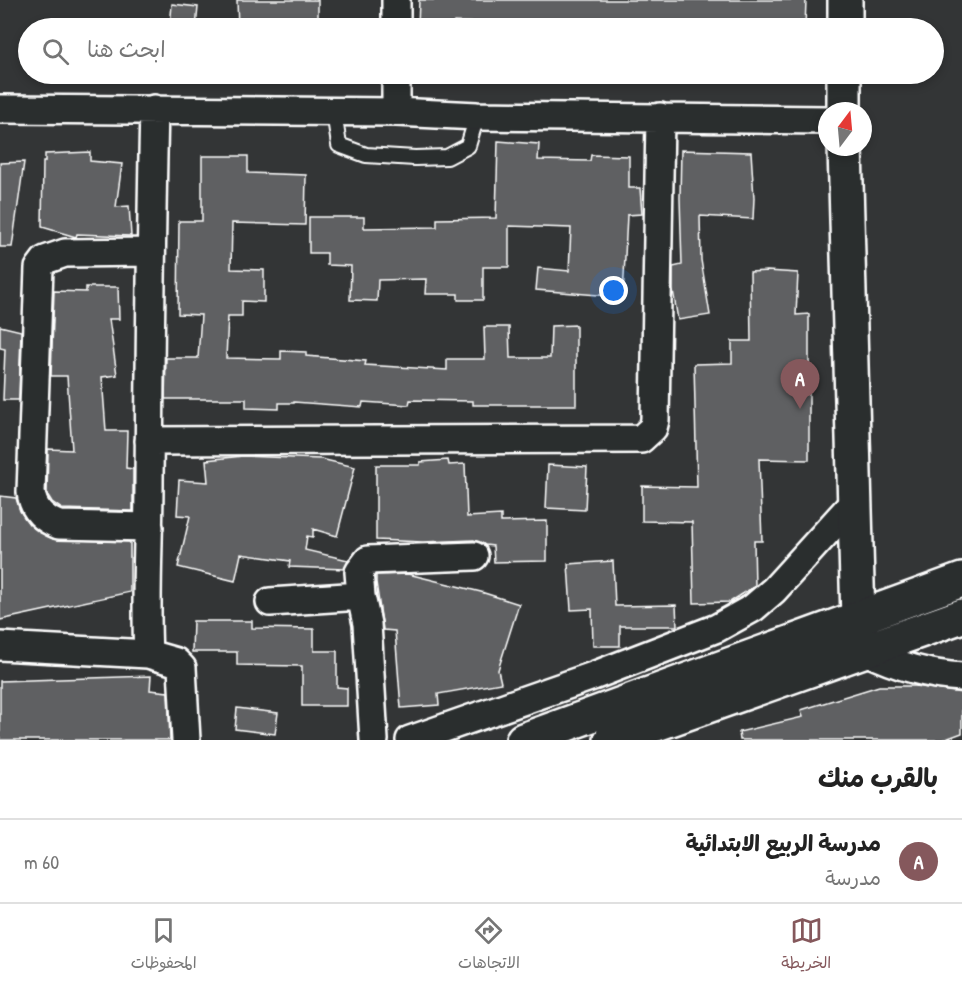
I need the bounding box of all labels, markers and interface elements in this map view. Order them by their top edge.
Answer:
search box [18,18,944,84]
text: ابحث هنا [87,34,166,64]
icon: search [39,35,72,68]
north arrow [818,102,872,156]
your location [599,276,628,305]
pin: A [780,360,820,409]
text: بالقرب منك [818,760,938,795]
text: مدرسة الربيع الابتدائية [685,828,881,858]
text: 60 m [24,848,59,875]
text: A [914,848,923,875]
text: مدرسة [825,864,881,891]
tab: المحفوظات [131,914,197,977]
tab: الاتجاهات [458,914,520,977]
tab: الخريطة [781,914,831,977]

